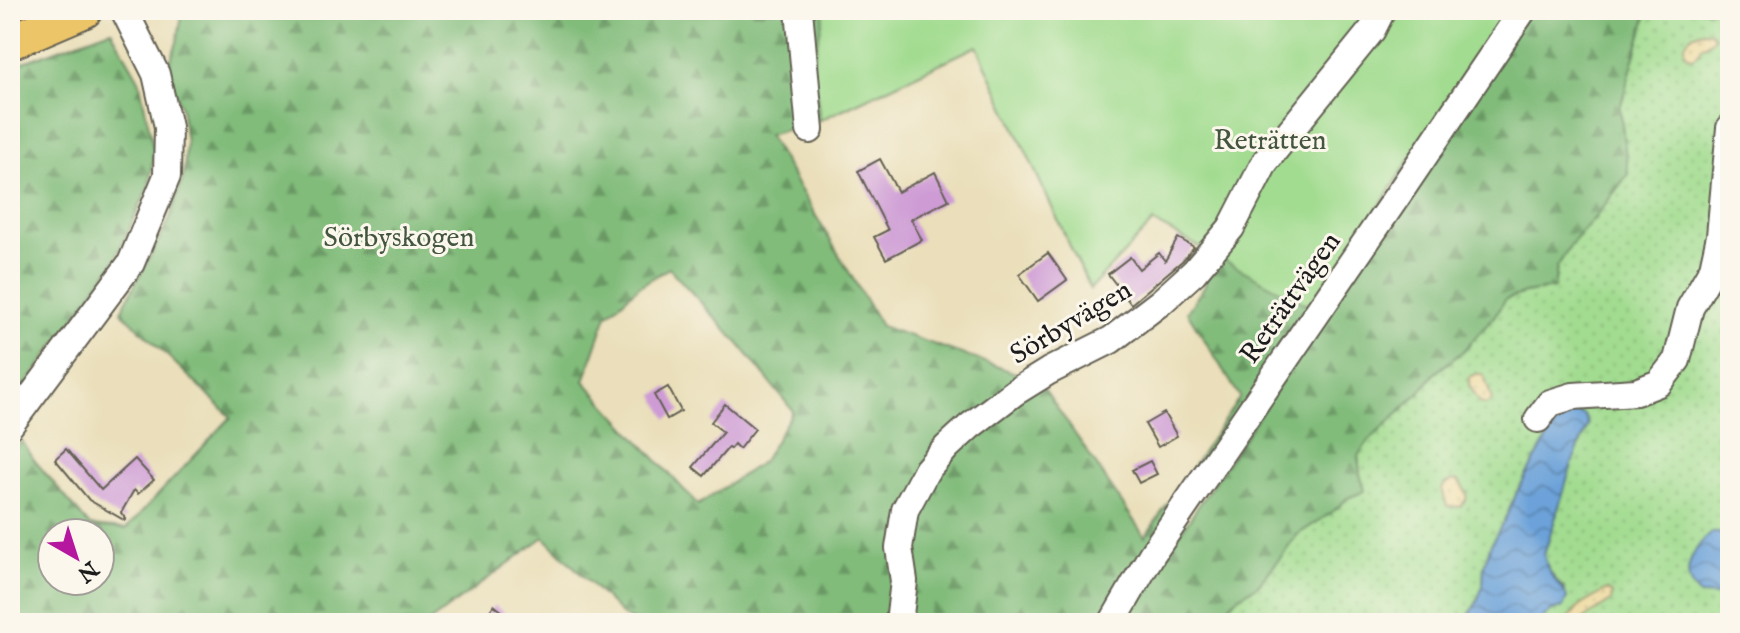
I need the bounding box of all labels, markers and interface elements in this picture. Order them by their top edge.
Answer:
park label: Reträtten [1214,124,1327,159]
park label: Sörbyskogen [324,221,474,256]
street label: Reträttvägen [1233,226,1349,371]
street label: Sörbyvägen [1004,273,1138,373]
north arrow [36,517,116,597]
text: N [71,553,104,588]

